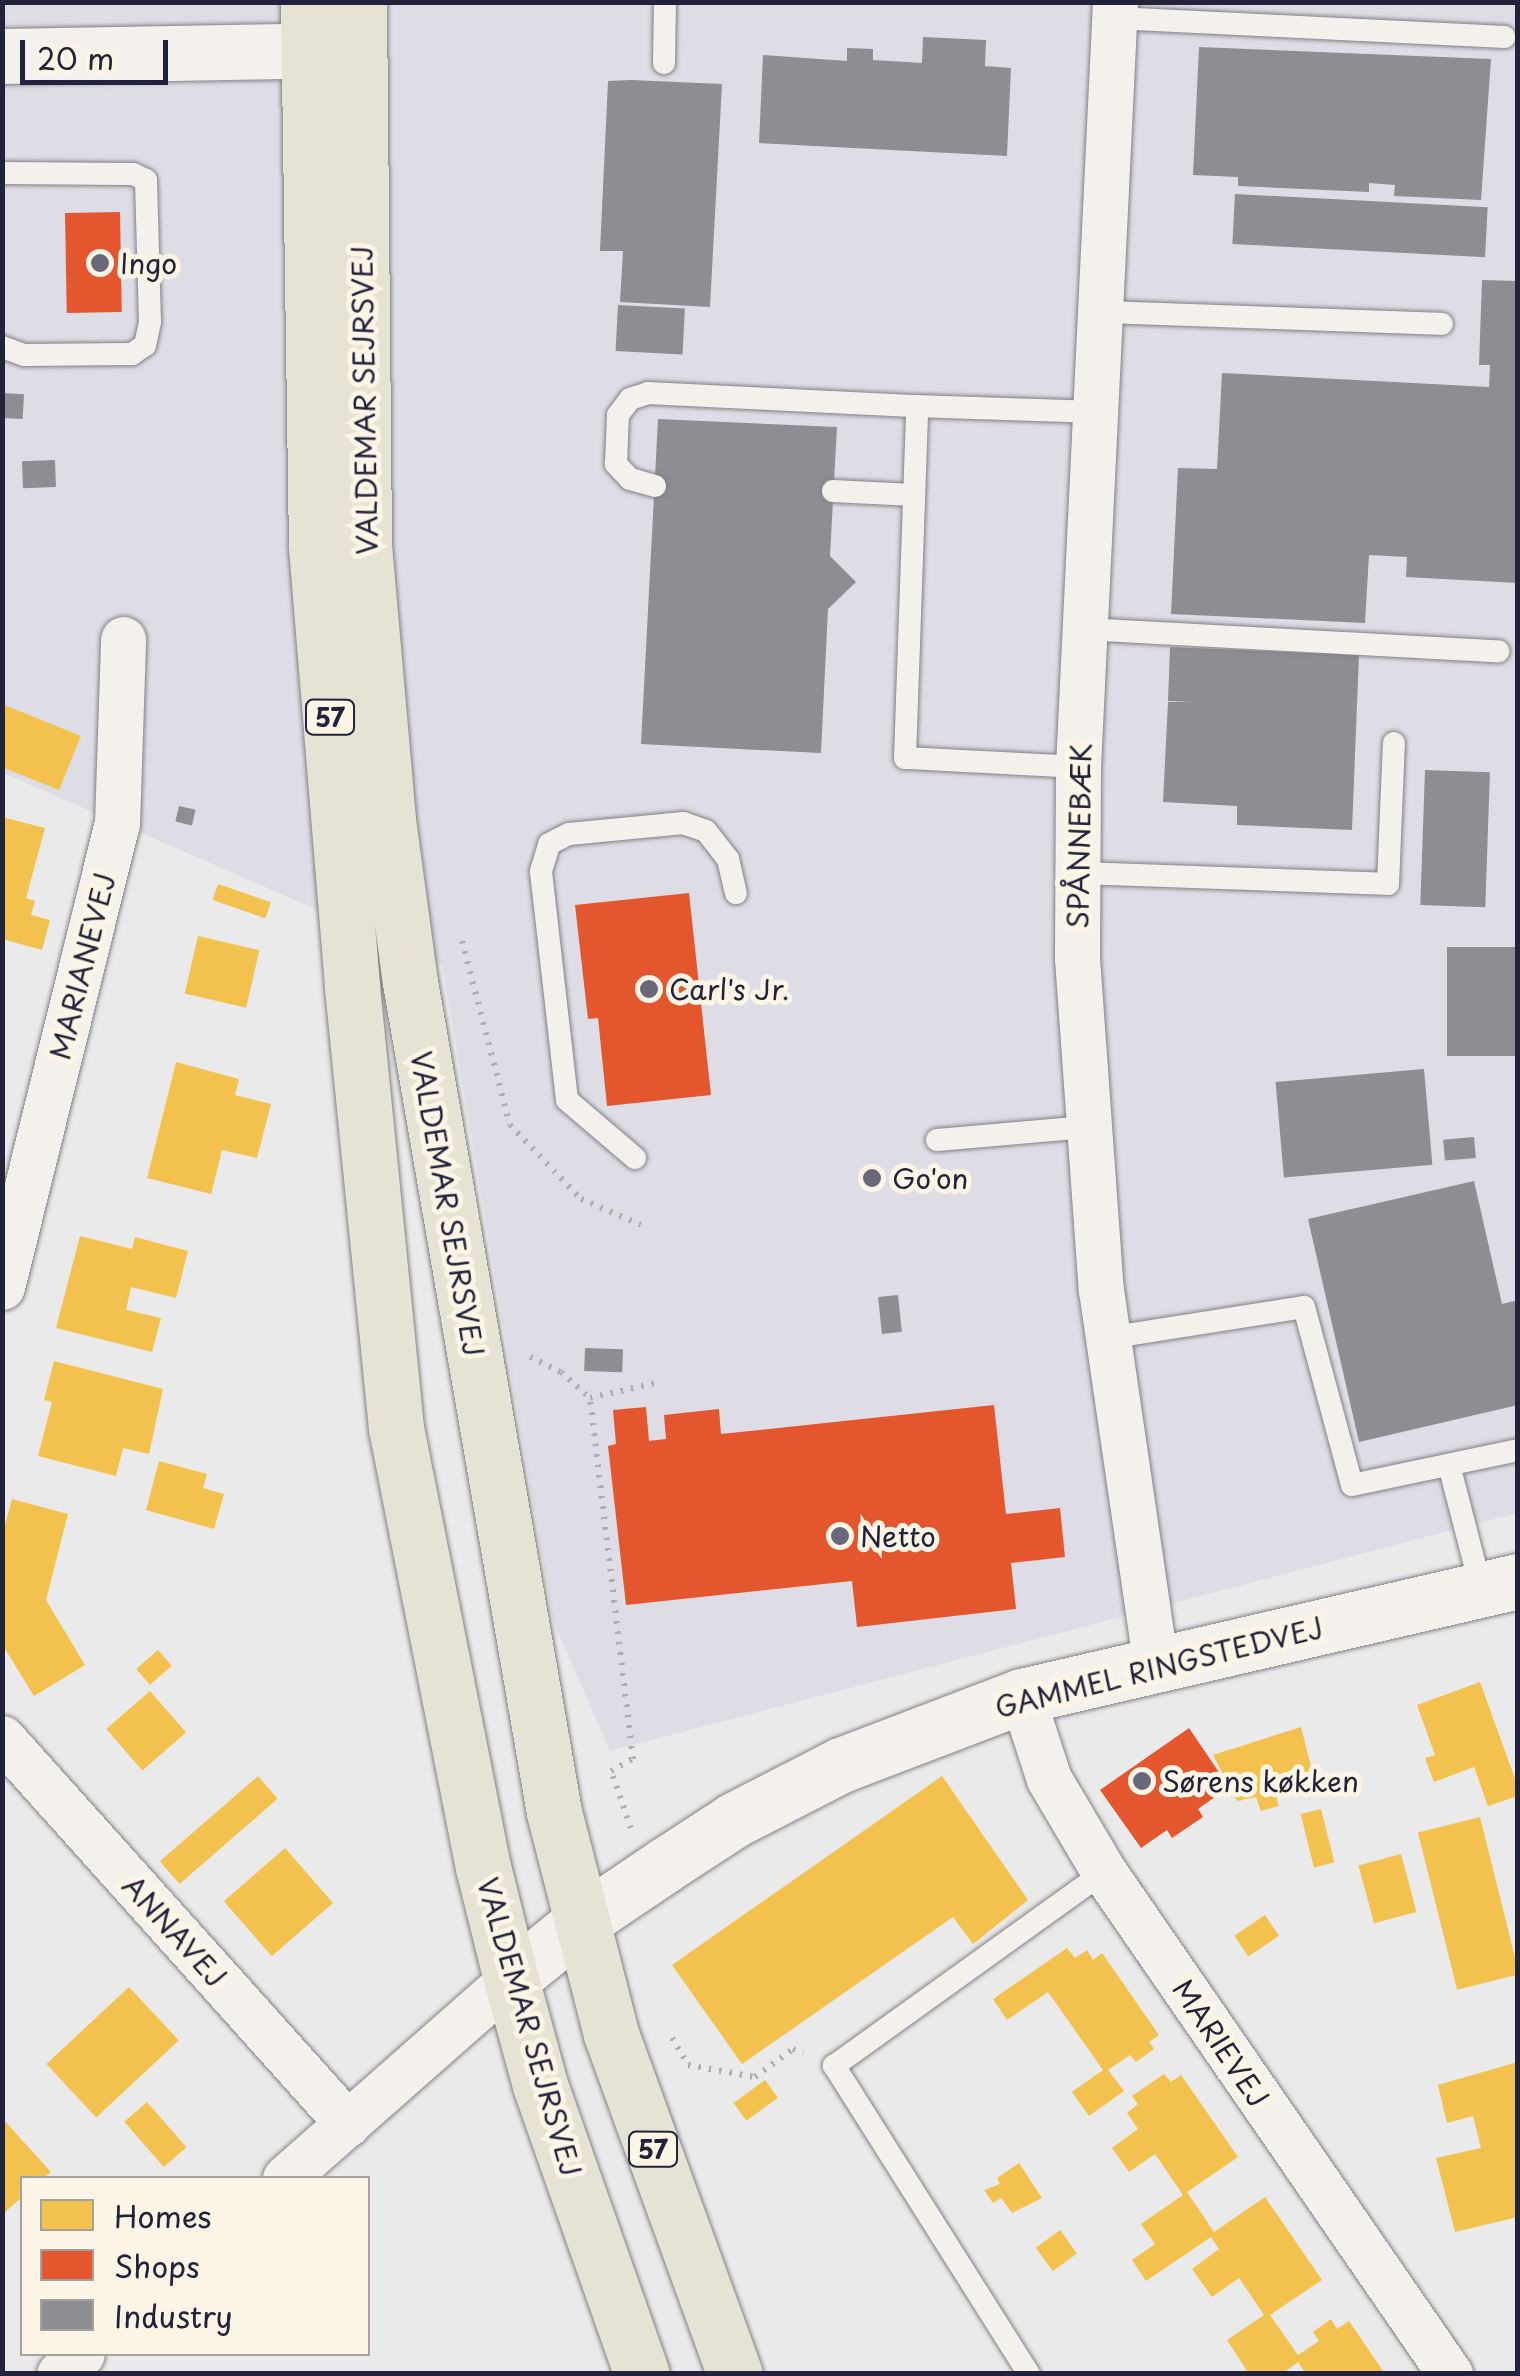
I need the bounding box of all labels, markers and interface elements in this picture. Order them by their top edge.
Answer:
scale bar [25,20,172,82]
text: 20 m [37,35,114,80]
street label: VALDEMAR SEJRSVEJ [344,244,384,556]
place label: Ingo [120,246,177,280]
marker: Ingo [89,252,111,274]
road number: 57 [305,697,355,737]
street label: SPÅNNEBÆK [1061,743,1097,929]
street label: MARIANEVEJ [43,869,121,1063]
place label: Carl's Jr. [669,972,790,1006]
marker: Carl's Jr. [638,978,660,1000]
street label: VALDEMAR SEJRSVEJ [404,1048,492,1360]
place label: Go'on [892,1161,968,1195]
marker: Go'on [861,1167,883,1189]
place label: Netto [860,1519,936,1553]
marker: Netto [829,1525,851,1547]
street label: GAMMEL RINGSTEDVEJ [991,1610,1327,1724]
place label: Sørens køkken [1162,1764,1358,1798]
marker: Sørens køkken [1131,1770,1153,1792]
street label: ANNAVEJ [116,1868,234,1994]
street label: VALDEMAR SEJRSVEJ [471,1873,589,2181]
street label: MARIEVEJ [1166,1973,1276,2113]
road number: 57 [628,2129,678,2169]
legend [20,2176,370,2356]
text: Homes [114,2193,211,2238]
text: Shops [114,2243,200,2288]
text: Industry [114,2293,233,2338]

